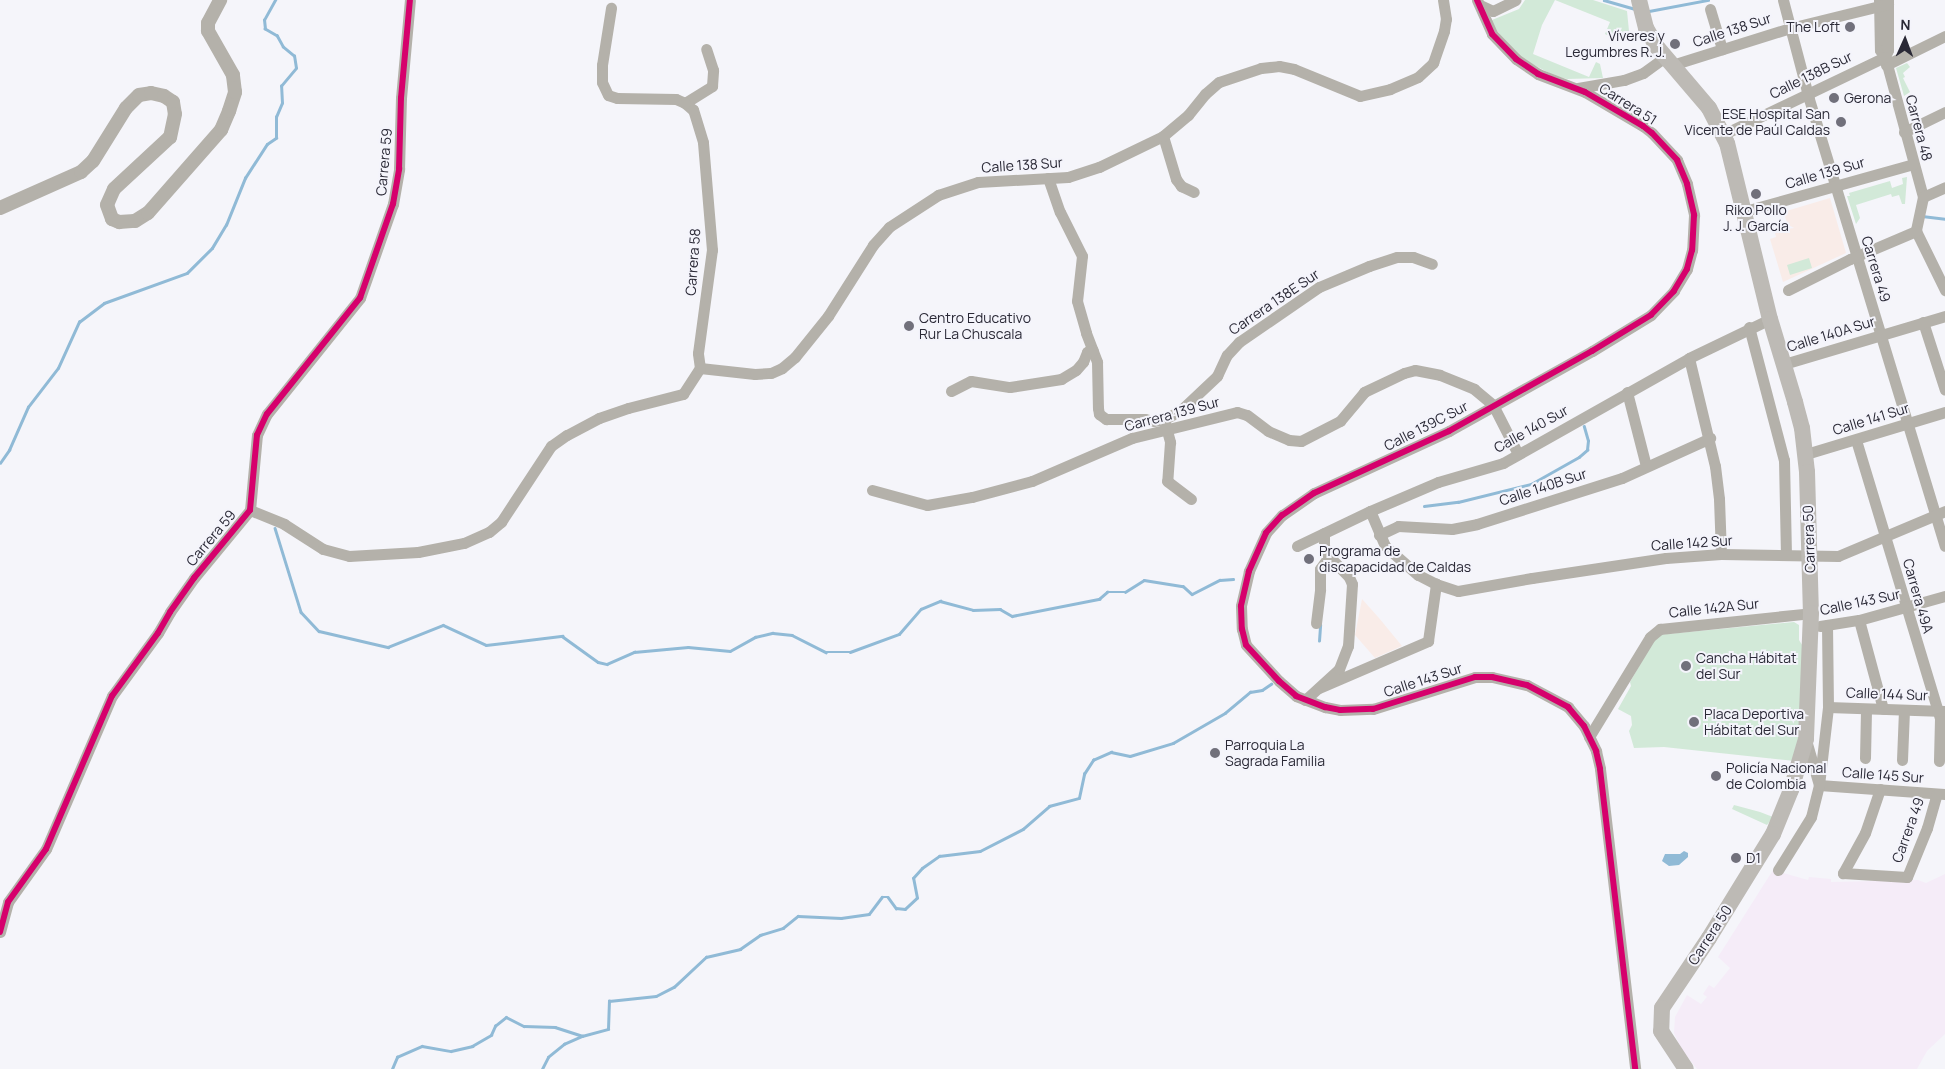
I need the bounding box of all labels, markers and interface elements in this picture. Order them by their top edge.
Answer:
street label: Calle 138 Sur [1691,9,1773,51]
north arrow [1880,15,1930,65]
text: N [1900,15,1911,34]
place label: The Loft [1786,19,1840,35]
marker: The Loft [1844,21,1856,33]
place label: Víveres y Legumbres R. J. [1565,28,1665,60]
marker: Víveres y Legumbres R. J. [1669,38,1681,50]
street label: Calle 138B Sur [1767,48,1855,102]
street label: Carrera 51 [1596,80,1660,128]
place label: Gerona [1844,90,1891,106]
marker: Gerona [1828,92,1840,104]
street label: Carrera 48 [1902,93,1936,163]
place label: ESE Hospital San Vicente de Paúl Caldas [1684,106,1830,138]
marker: ESE Hospital San Vicente de Paúl Caldas [1834,115,1848,129]
street label: Carrera 59 [373,127,395,197]
street label: Calle 138 Sur [981,154,1063,176]
street label: Calle 139 Sur [1783,154,1867,192]
marker: Riko Pollo J. J. García [1750,188,1762,200]
place label: Riko Pollo J. J. García [1723,202,1789,234]
street label: Carrera 58 [682,228,704,296]
street label: Carrera 49 [1858,234,1894,304]
street label: Carrera 138E Sur [1226,266,1322,338]
place label: Centro Educativo Rur La Chuscala [919,310,1031,342]
street label: Calle 140A Sur [1785,313,1877,355]
marker: Centro Educativo Rur La Chuscala [903,320,915,332]
street label: Carrera 139 Sur [1123,393,1221,435]
street label: Calle 139C Sur [1381,398,1471,454]
street label: Calle 141 Sur [1831,399,1911,439]
street label: Calle 140 Sur [1491,402,1571,456]
street label: Calle 140B Sur [1497,465,1589,509]
street label: Carrera 50 [1799,505,1819,573]
street label: Carrera 59 [183,507,239,569]
street label: Calle 142 Sur [1651,532,1733,554]
place label: Programa de discapacidad de Caldas [1319,543,1471,576]
marker: Programa de discapacidad de Caldas [1303,553,1315,565]
street label: Carrera 49A [1899,557,1937,635]
street label: Calle 143 Sur [1818,585,1902,619]
street label: Calle 142A Sur [1668,595,1760,621]
place label: Cancha Hábitat del Sur [1696,650,1797,682]
street label: Calle 143 Sur [1382,659,1464,701]
marker: Cancha Hábitat del Sur [1680,660,1692,672]
street label: Calle 144 Sur [1846,684,1928,704]
place label: Placa Deportiva Hábitat del Sur [1704,706,1804,739]
marker: Placa Deportiva Hábitat del Sur [1688,716,1700,728]
place label: Parroquia La Sagrada Familia [1225,737,1325,770]
marker: Parroquia La Sagrada Familia [1209,747,1221,759]
place label: Policía Nacional de Colombia [1726,760,1826,792]
street label: Calle 145 Sur [1842,764,1924,786]
marker: Policía Nacional de Colombia [1710,770,1722,782]
street label: Carrera 49 [1888,795,1928,865]
place label: D1 [1746,850,1761,866]
marker: D1 [1730,852,1742,864]
street label: Carrera 50 [1684,902,1736,968]

